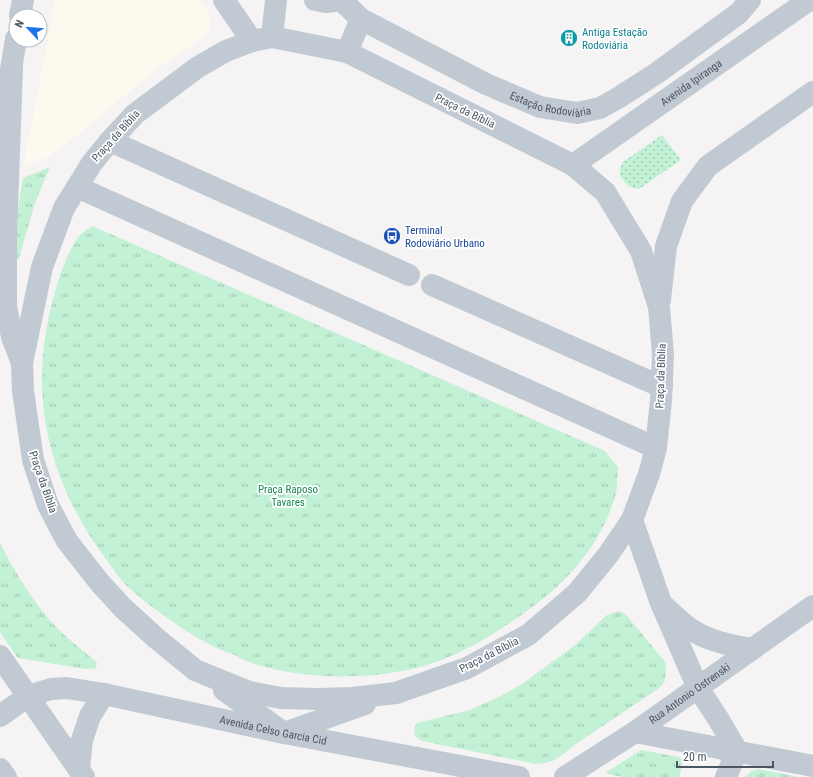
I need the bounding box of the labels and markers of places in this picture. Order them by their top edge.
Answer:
place label: Antiga Estação Rodoviária [582,26,648,52]
building icon: Antiga Estação Rodoviária [559,28,579,48]
place label: Terminal Rodoviário Urbano [405,224,485,250]
bus stop icon: Terminal Rodoviário Urbano [382,226,402,246]

